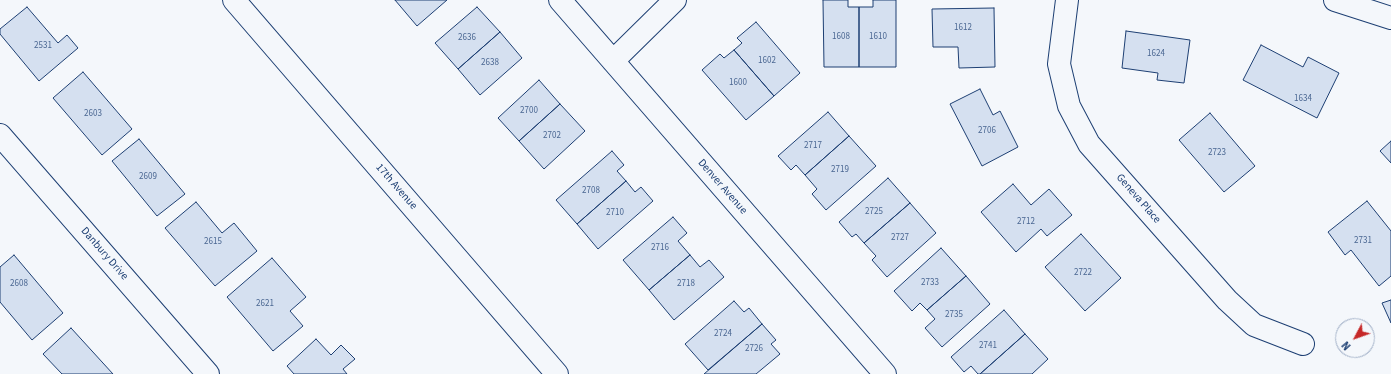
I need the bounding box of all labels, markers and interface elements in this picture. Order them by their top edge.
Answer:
house number: 1612 [954,23,972,33]
house number: 1608 [832,32,850,42]
house number: 1610 [869,32,887,42]
house number: 2636 [458,33,476,43]
house number: 2531 [34,41,52,51]
house number: 1624 [1147,49,1165,59]
house number: 1602 [758,56,776,66]
house number: 2638 [481,58,499,68]
house number: 1600 [729,78,747,88]
house number: 1634 [1294,94,1312,104]
house number: 2700 [520,106,538,116]
house number: 2603 [84,109,102,119]
house number: 2706 [978,126,996,136]
house number: 2702 [543,131,561,141]
house number: 2717 [804,141,822,151]
house number: 2723 [1208,148,1226,158]
street label: Denver Avenue [694,157,750,217]
street label: 17th Avenue [372,161,420,213]
house number: 2719 [831,165,849,175]
house number: 2609 [139,172,157,182]
street label: Geneva Place [1113,172,1163,226]
house number: 2708 [582,186,600,196]
house number: 2725 [865,207,883,217]
house number: 2710 [606,208,624,218]
house number: 2712 [1017,217,1035,227]
street label: Danbury Drive [77,225,131,283]
house number: 2727 [891,233,909,243]
house number: 2731 [1354,236,1372,246]
house number: 2615 [204,237,222,247]
house number: 2716 [651,243,669,253]
house number: 2722 [1074,268,1092,278]
house number: 2733 [921,278,939,288]
house number: 2608 [10,279,28,289]
house number: 2718 [677,279,695,289]
house number: 2621 [256,299,274,309]
house number: 2735 [945,310,963,320]
north arrow [1335,318,1375,358]
house number: 2724 [714,329,732,339]
text: N [1338,338,1354,353]
house number: 2741 [979,341,997,351]
house number: 2726 [745,344,763,354]

